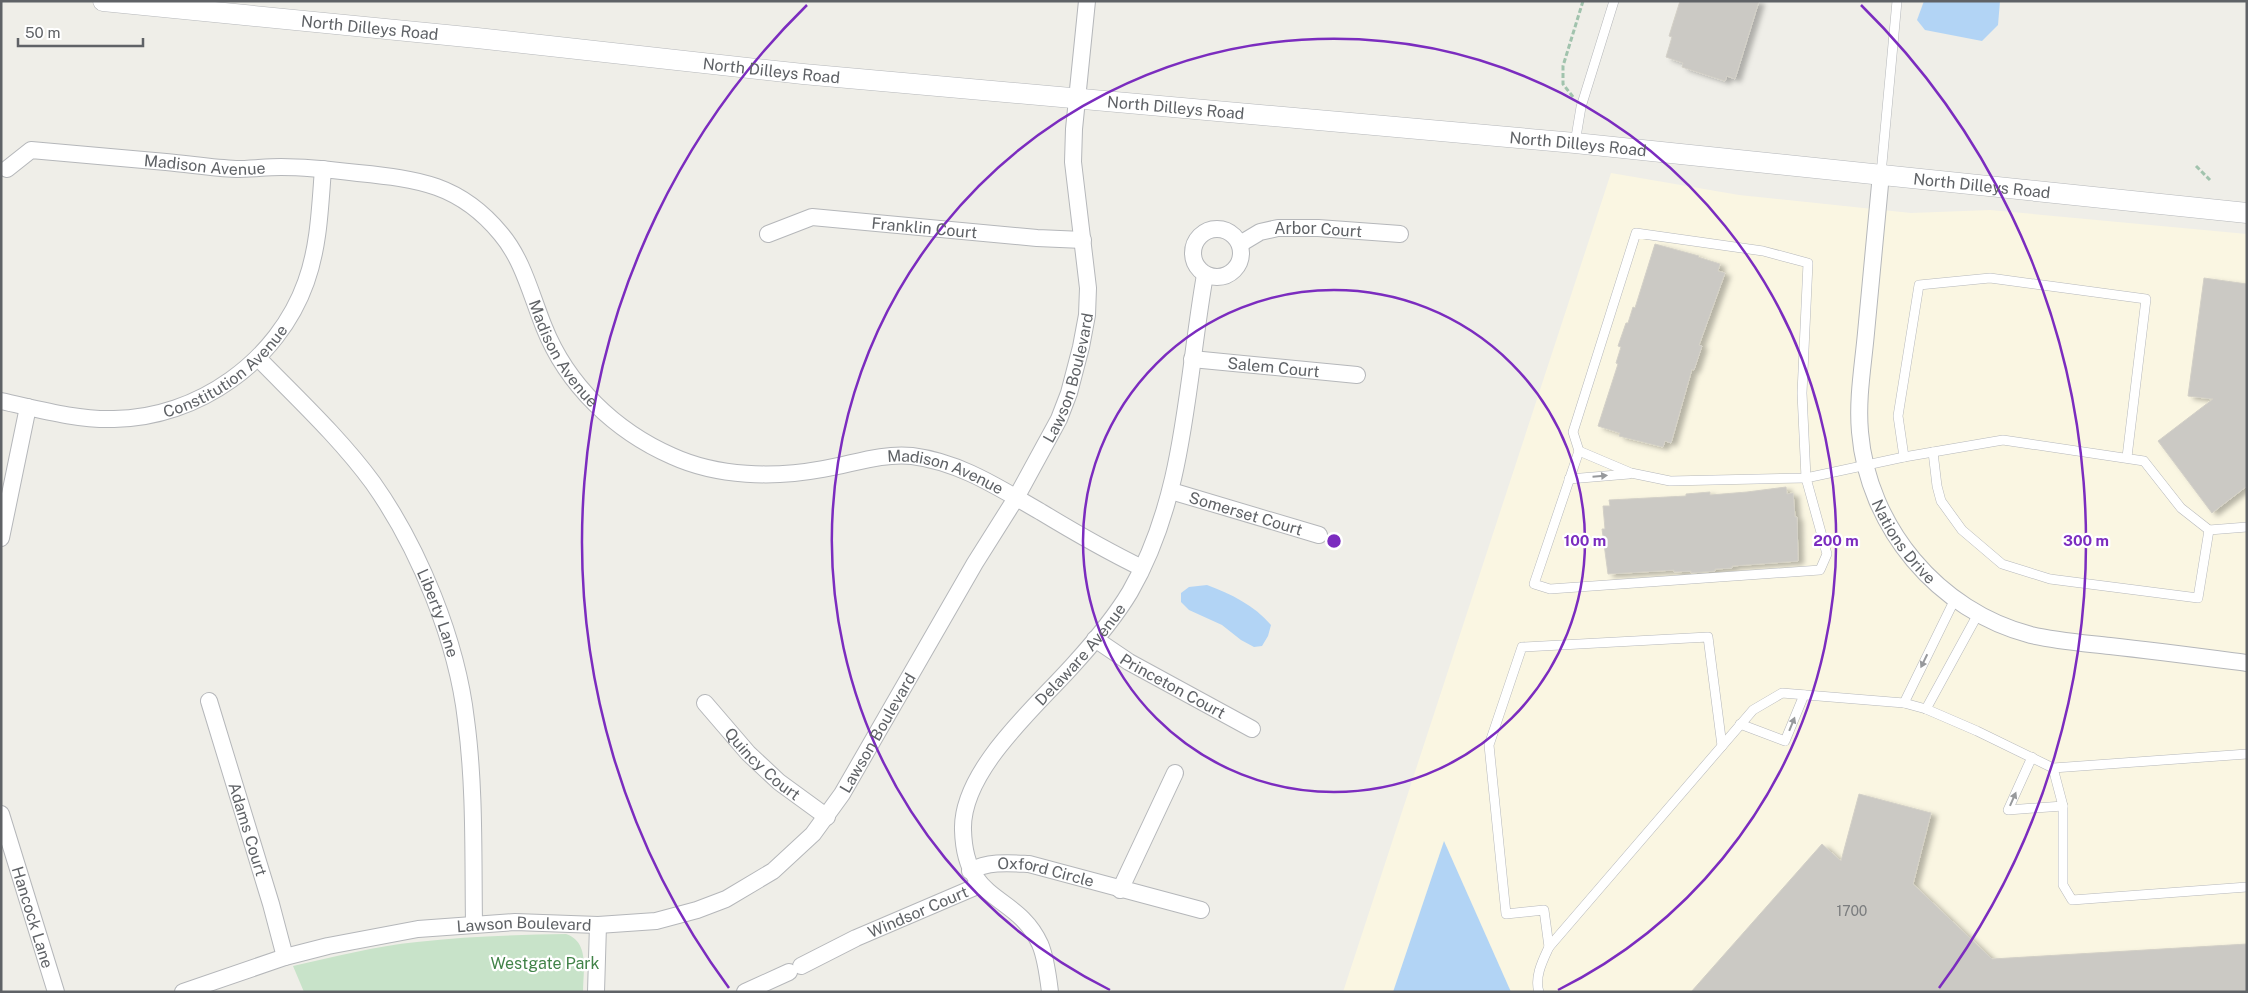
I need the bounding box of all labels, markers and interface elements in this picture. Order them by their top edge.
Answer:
street label: North Dilleys Road [300,12,439,44]
scale bar [18,15,142,47]
text: 50 m [25,24,60,41]
street label: North Dilleys Road [702,54,841,87]
street label: North Dilleys Road [1106,92,1245,123]
street label: North Dilleys Road [1509,128,1648,160]
street label: Madison Avenue [143,151,266,179]
street label: North Dilleys Road [1912,169,2051,202]
street label: Franklin Court [871,214,978,242]
street label: Arbor Court [1274,219,1363,241]
street label: Madison Avenue [525,297,602,411]
street label: Lawson Boulevard [1039,311,1097,446]
street label: Constitution Avenue [161,321,292,422]
street label: Salem Court [1227,353,1321,381]
street label: Madison Avenue [887,446,1007,498]
one-way arrow [1593,472,1609,480]
street label: Somerset Court [1187,488,1305,540]
street label: Nations Drive [1868,496,1939,588]
centre of rings [1325,532,1343,550]
text: 100 m [1564,532,1606,549]
text: 200 m [1813,532,1859,549]
text: 300 m [2063,532,2109,549]
street label: Liberty Lane [413,566,462,659]
street label: Delaware Avenue [1031,600,1130,709]
street label: Princeton Court [1116,650,1229,723]
one-way arrow [1920,654,1928,668]
street label: Lawson Boulevard [836,670,920,796]
one-way arrow [1788,716,1796,731]
street label: Quincy Court [720,724,804,804]
street label: Adams Court [224,780,271,878]
one-way arrow [2009,792,2017,806]
street label: Oxford Circle [997,854,1096,891]
street label: Hancock Lane [8,864,57,971]
street label: Windsor Court [865,882,971,942]
house number: 1700 [1837,903,1867,919]
street label: Lawson Boulevard [456,913,592,936]
park label: Westgate Park [490,954,600,973]

